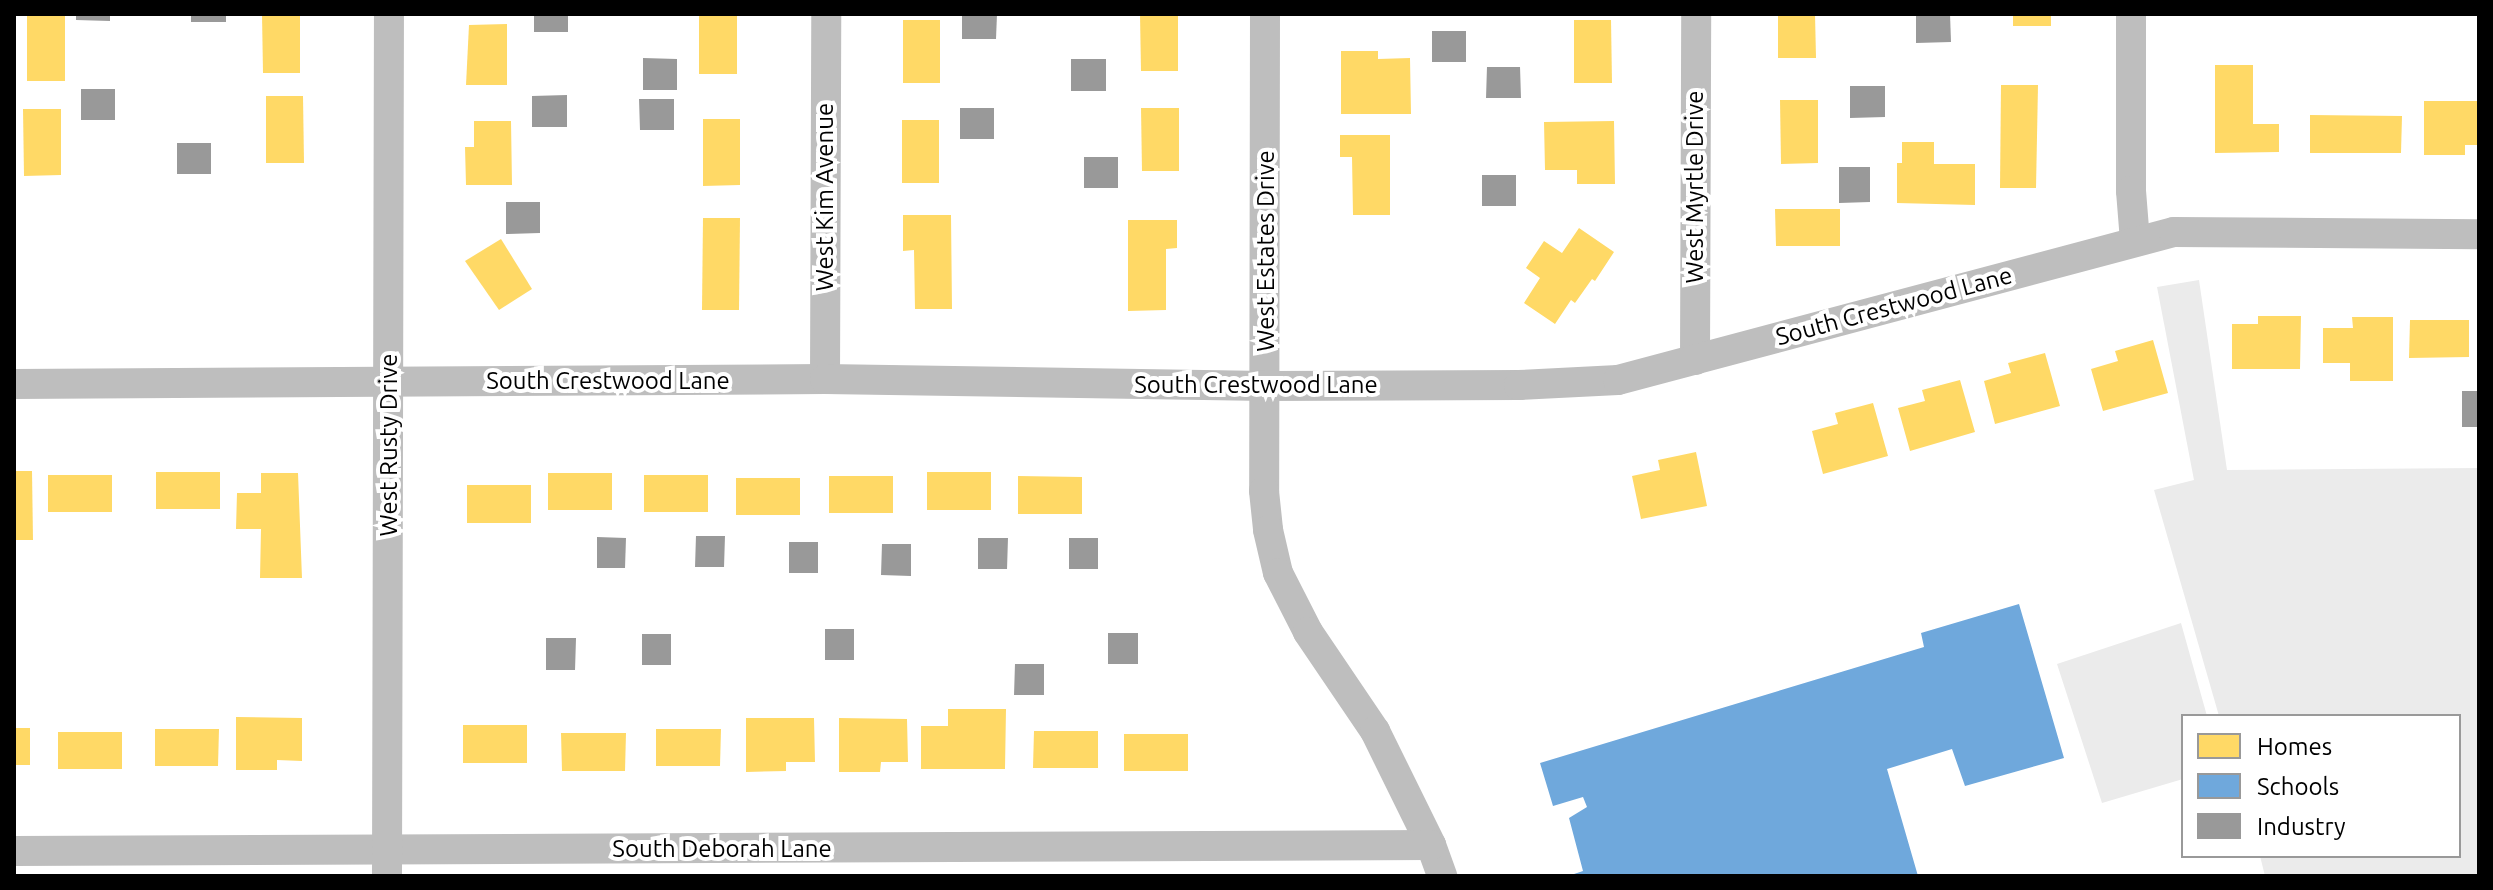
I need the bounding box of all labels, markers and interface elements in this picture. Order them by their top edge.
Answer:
street label: West Myrtle Drive [1681,90,1709,284]
street label: West Kim Avenue [811,103,839,291]
street label: West Estates Drive [1252,150,1280,352]
street label: South Crestwood Lane [1773,261,2015,351]
street label: West Rusty Drive [375,354,403,536]
street label: South Crestwood Lane [486,367,730,395]
street label: South Crestwood Lane [1134,371,1378,399]
legend [2181,714,2461,858]
text: Homes [2257,733,2332,760]
text: Schools [2257,773,2339,800]
text: Industry [2257,813,2346,840]
street label: South Deborah Lane [612,835,832,863]

